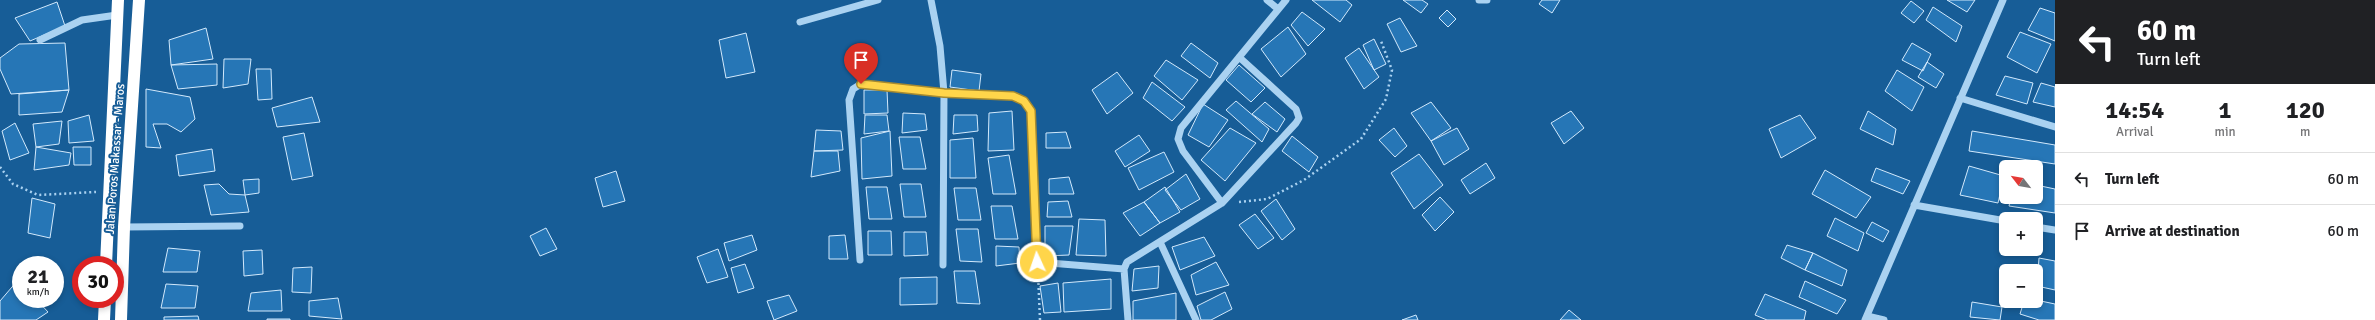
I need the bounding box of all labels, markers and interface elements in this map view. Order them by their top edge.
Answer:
text: 60 m [2137,14,2196,48]
icon: left [2071,16,2123,68]
pin [844,43,878,84]
text: Turn left [2137,48,2200,70]
icon: arrive [850,49,872,71]
street label: Jalan Poros Makassar - Maros [103,83,128,235]
text: 14:54 [2105,95,2164,125]
text: 1 [2219,95,2231,125]
text: 120 [2286,95,2325,125]
text: Arrival [2116,124,2153,140]
text: min [2215,124,2236,140]
text: m [2300,124,2310,140]
north arrow [1999,160,2043,204]
map controls [1999,160,2043,308]
icon: left [2071,168,2093,190]
text: Turn left [2105,170,2159,188]
text: 60 m [2328,170,2359,188]
button: + [1999,212,2043,256]
icon: arrive [2071,220,2093,242]
text: Arrive at destination [2105,222,2240,240]
text: 60 m [2328,222,2359,240]
position arrow [1016,241,1058,283]
speed limit sign: 30 [72,256,124,308]
text: 21 [27,264,49,289]
button: − [1999,264,2043,308]
text: km/h [27,286,49,298]

